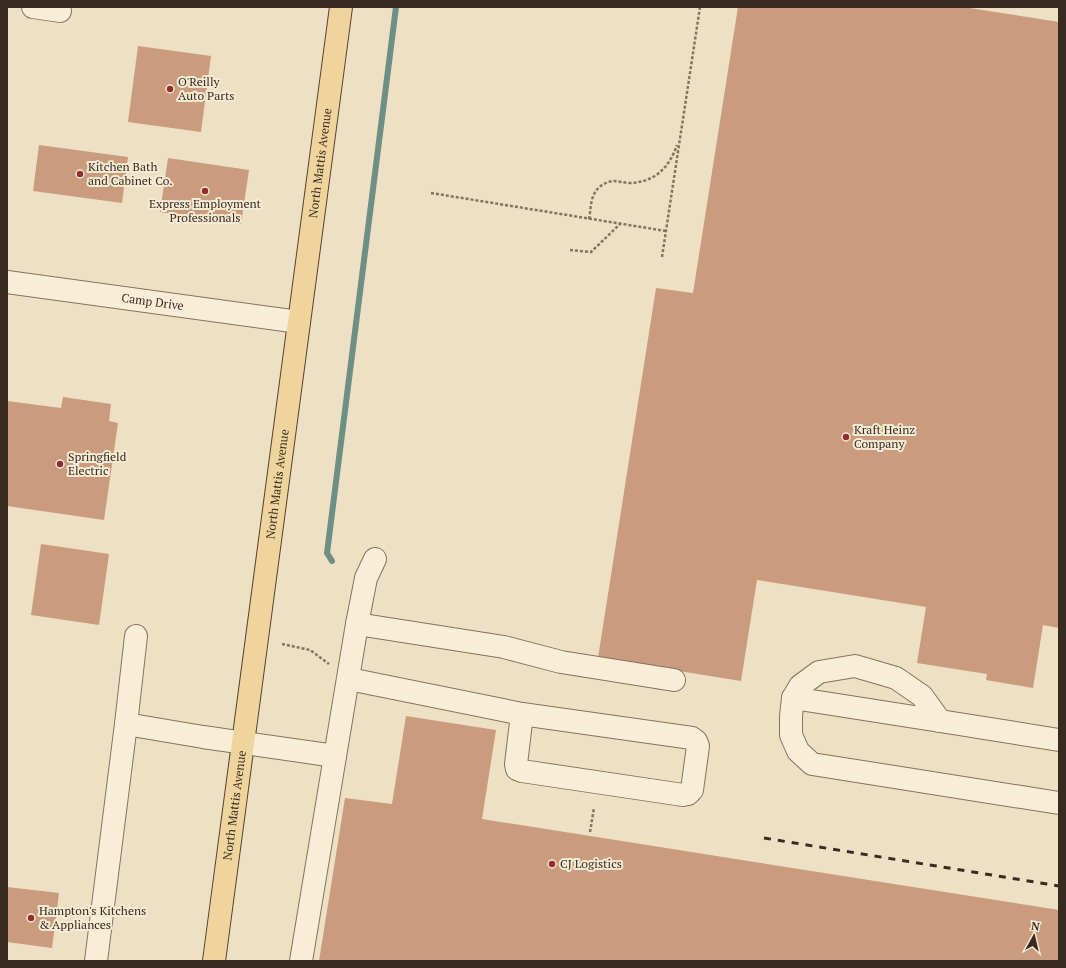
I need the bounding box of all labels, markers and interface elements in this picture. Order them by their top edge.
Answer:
place label: O'Reilly Auto Parts [178,74,235,103]
marker: O'Reilly Auto Parts [165,84,175,94]
street label: North Mattis Avenue [305,107,334,219]
place label: Kitchen Bath and Cabinet Co. [88,159,173,188]
marker: Kitchen Bath and Cabinet Co. [75,169,85,179]
marker: Express Employment Professionals [200,186,210,196]
place label: Express Employment Professionals [149,196,262,225]
street label: Camp Drive [121,290,185,313]
place label: Kraft Heinz Company [854,422,915,451]
street label: North Mattis Avenue [262,428,292,540]
marker: Kraft Heinz Company [841,432,851,442]
place label: Springfield Electric [68,449,127,478]
marker: Springfield Electric [55,459,65,469]
street label: North Mattis Avenue [219,749,249,861]
place label: CJ Logistics [560,856,622,871]
marker: CJ Logistics [547,859,557,869]
place label: Hampton's Kitchens & Appliances [39,903,146,932]
marker: Hampton's Kitchens & Appliances [26,913,36,923]
north arrow [1014,916,1054,956]
text: N [1030,919,1041,934]

